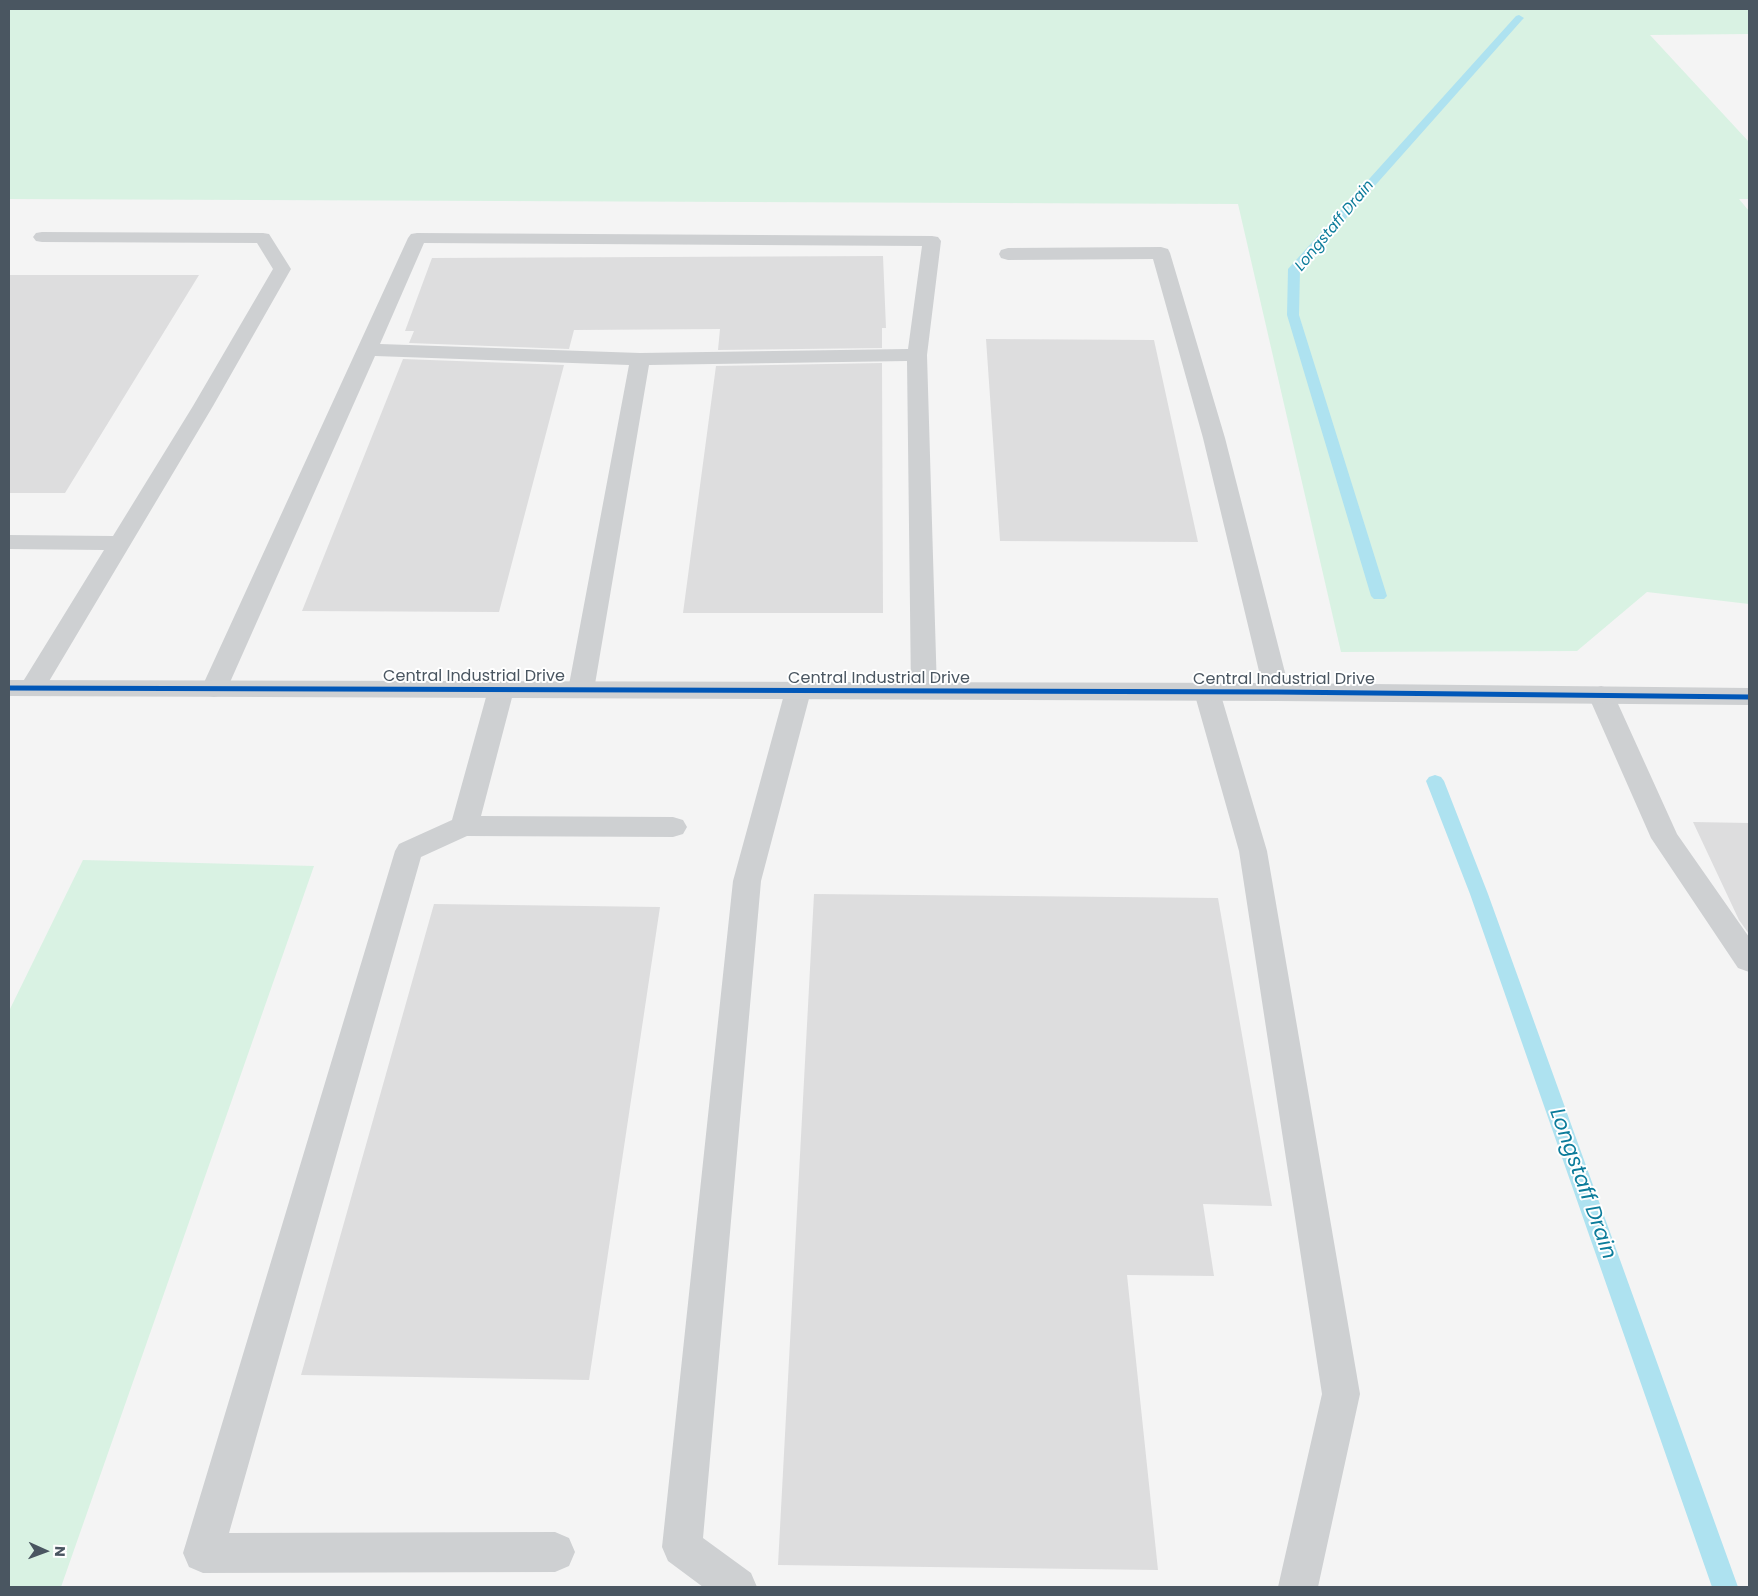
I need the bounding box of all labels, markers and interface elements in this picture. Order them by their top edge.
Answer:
water label: Longstaff Drain [1292,177,1378,275]
street label: Central Industrial Drive [383,667,565,687]
street label: Central Industrial Drive [788,669,970,689]
street label: Central Industrial Drive [1193,670,1375,690]
water label: Longstaff Drain [1543,1105,1621,1263]
north arrow [20,1526,70,1576]
text: N [50,1546,70,1557]

